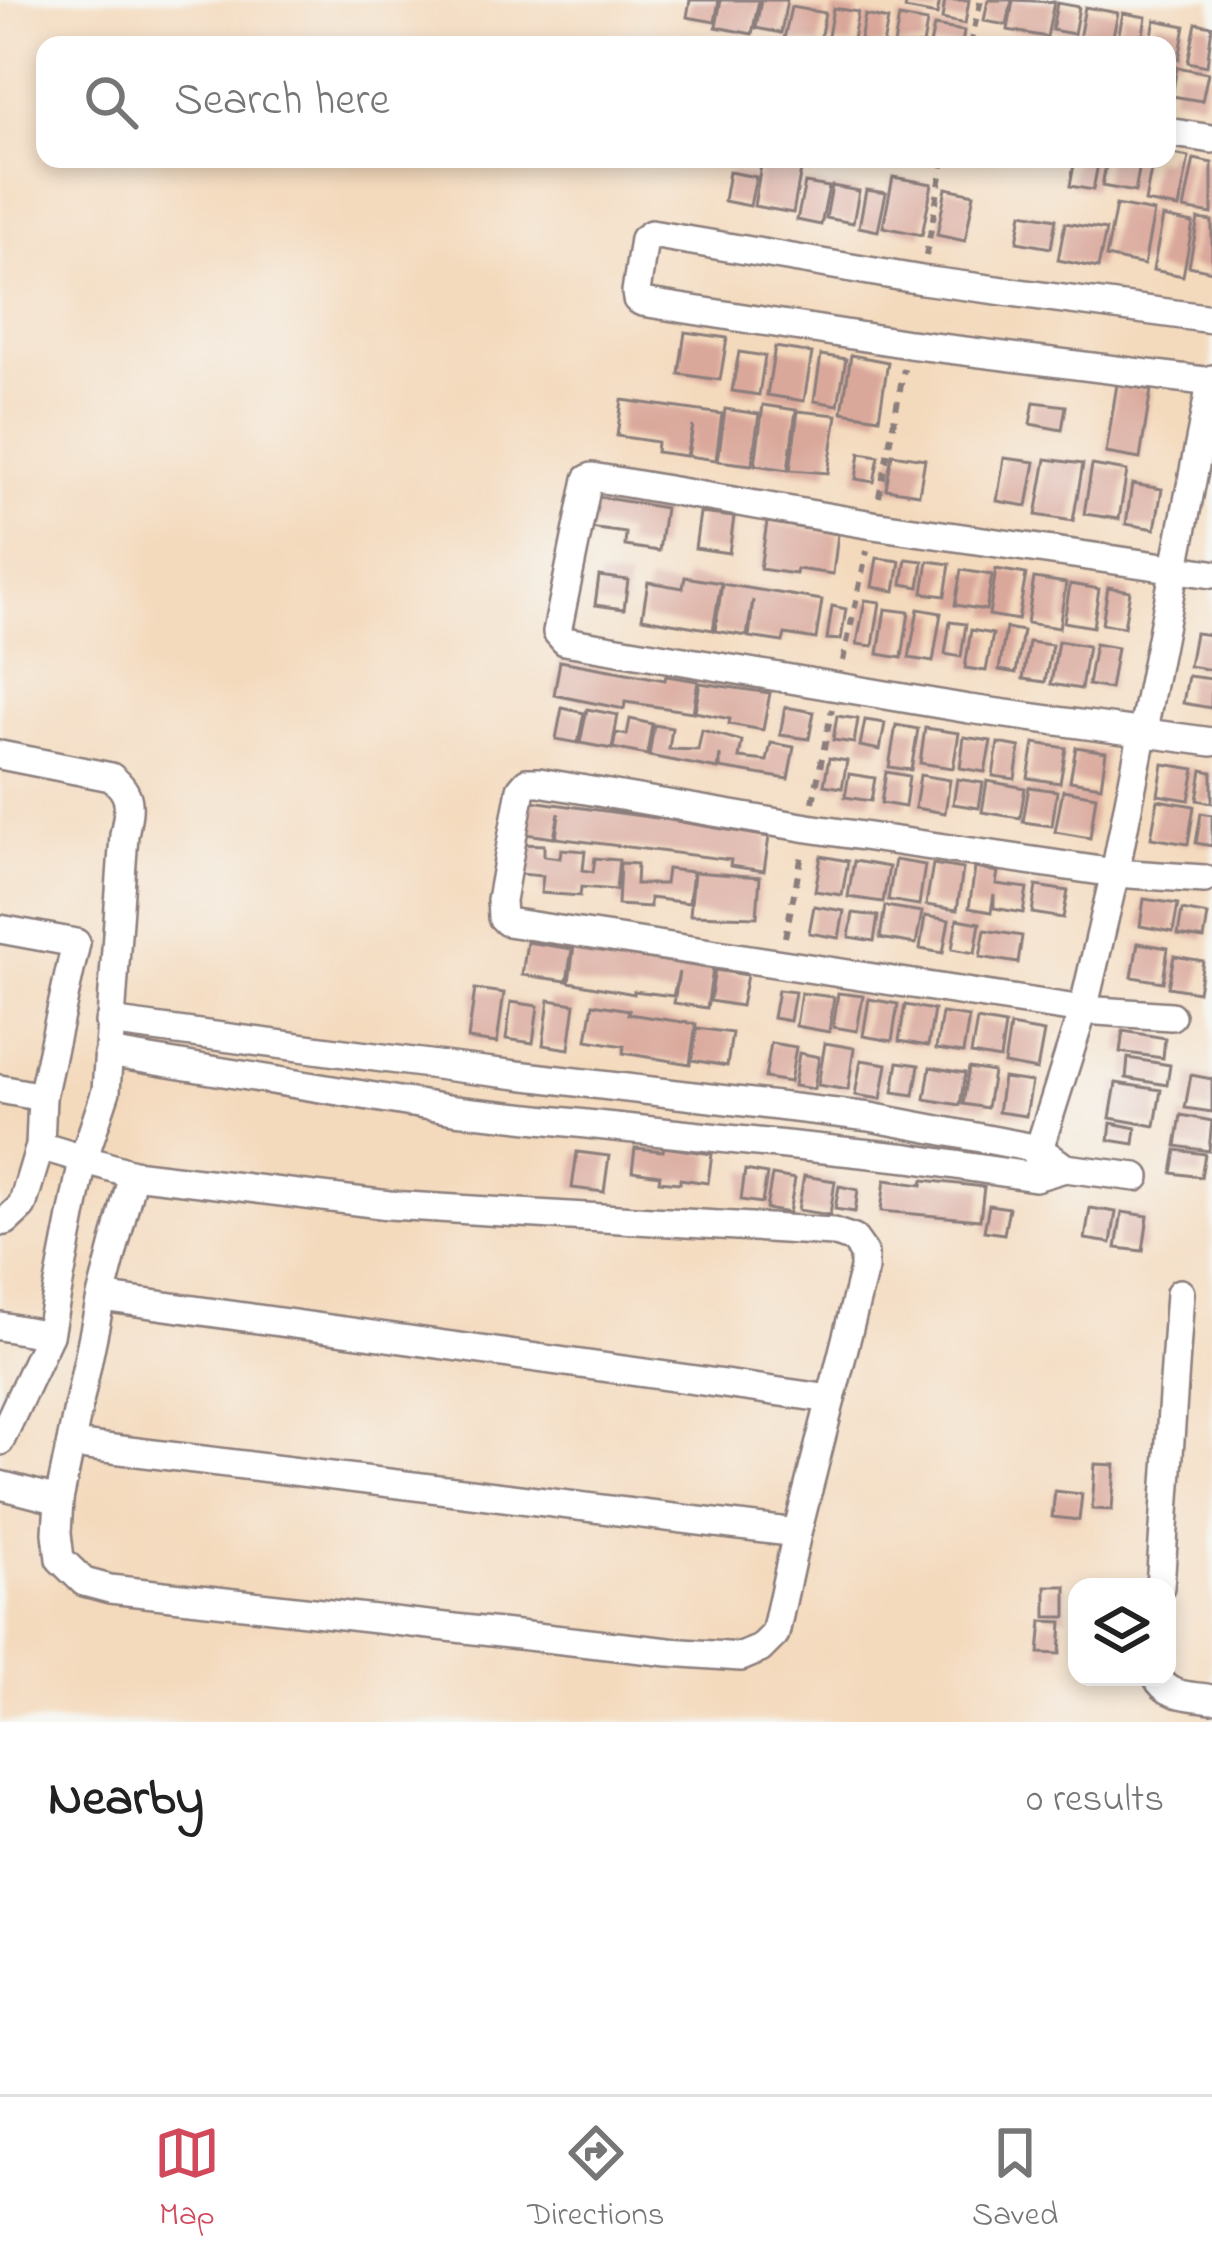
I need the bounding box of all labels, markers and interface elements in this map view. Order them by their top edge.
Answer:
search box [36,36,1176,168]
icon: search [78,69,144,135]
text: Search here [174,69,390,135]
map controls [1068,1578,1176,1686]
button: layers [1068,1578,1176,1686]
text: Nearby [48,1763,204,1838]
text: 0 results [1026,1772,1164,1829]
tab: Map [154,2120,220,2240]
tab: Directions [527,2120,665,2240]
tab: Saved [972,2120,1058,2240]

